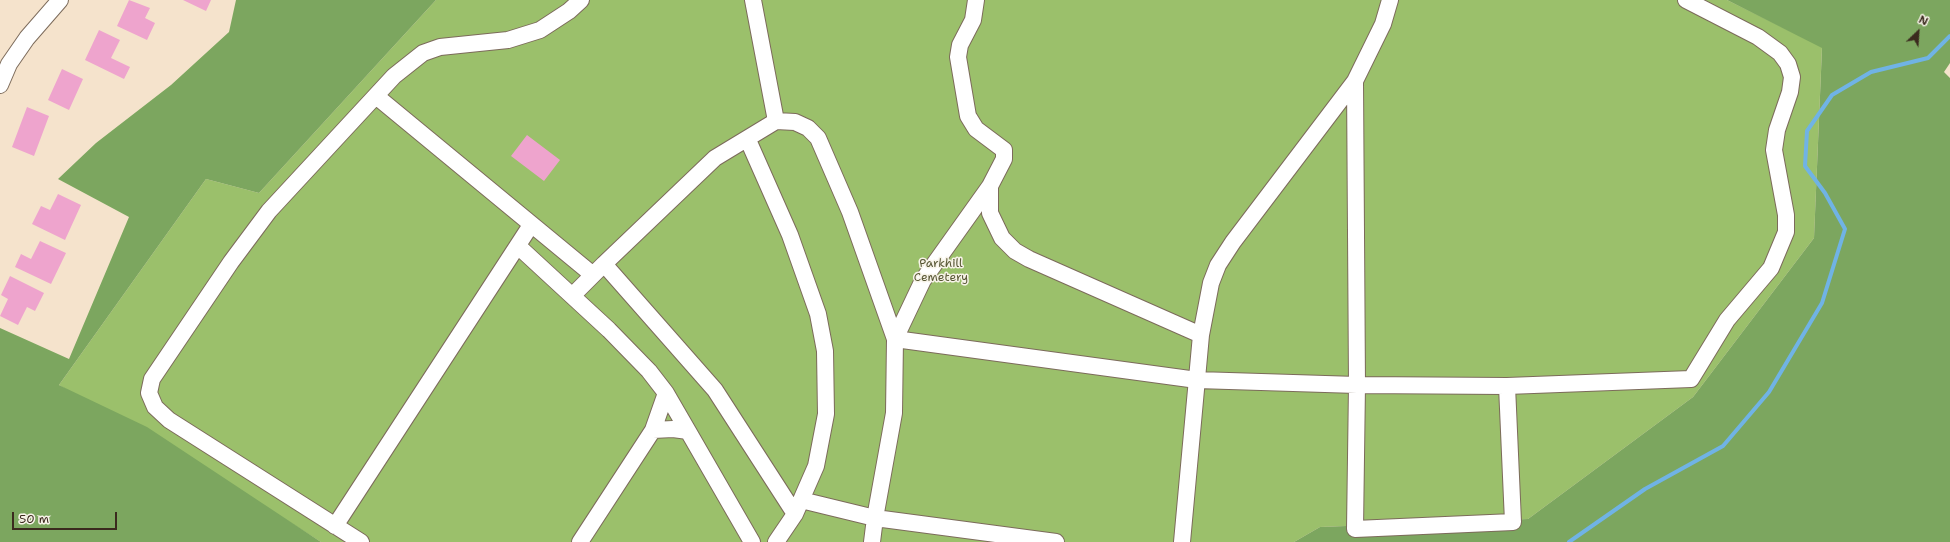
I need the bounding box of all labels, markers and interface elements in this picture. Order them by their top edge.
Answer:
north arrow [1898,12,1938,52]
text: N [1916,12,1930,29]
park label: Parkhill Cemetery [914,257,968,285]
scale bar [14,504,119,530]
text: 50 m [19,511,49,527]

